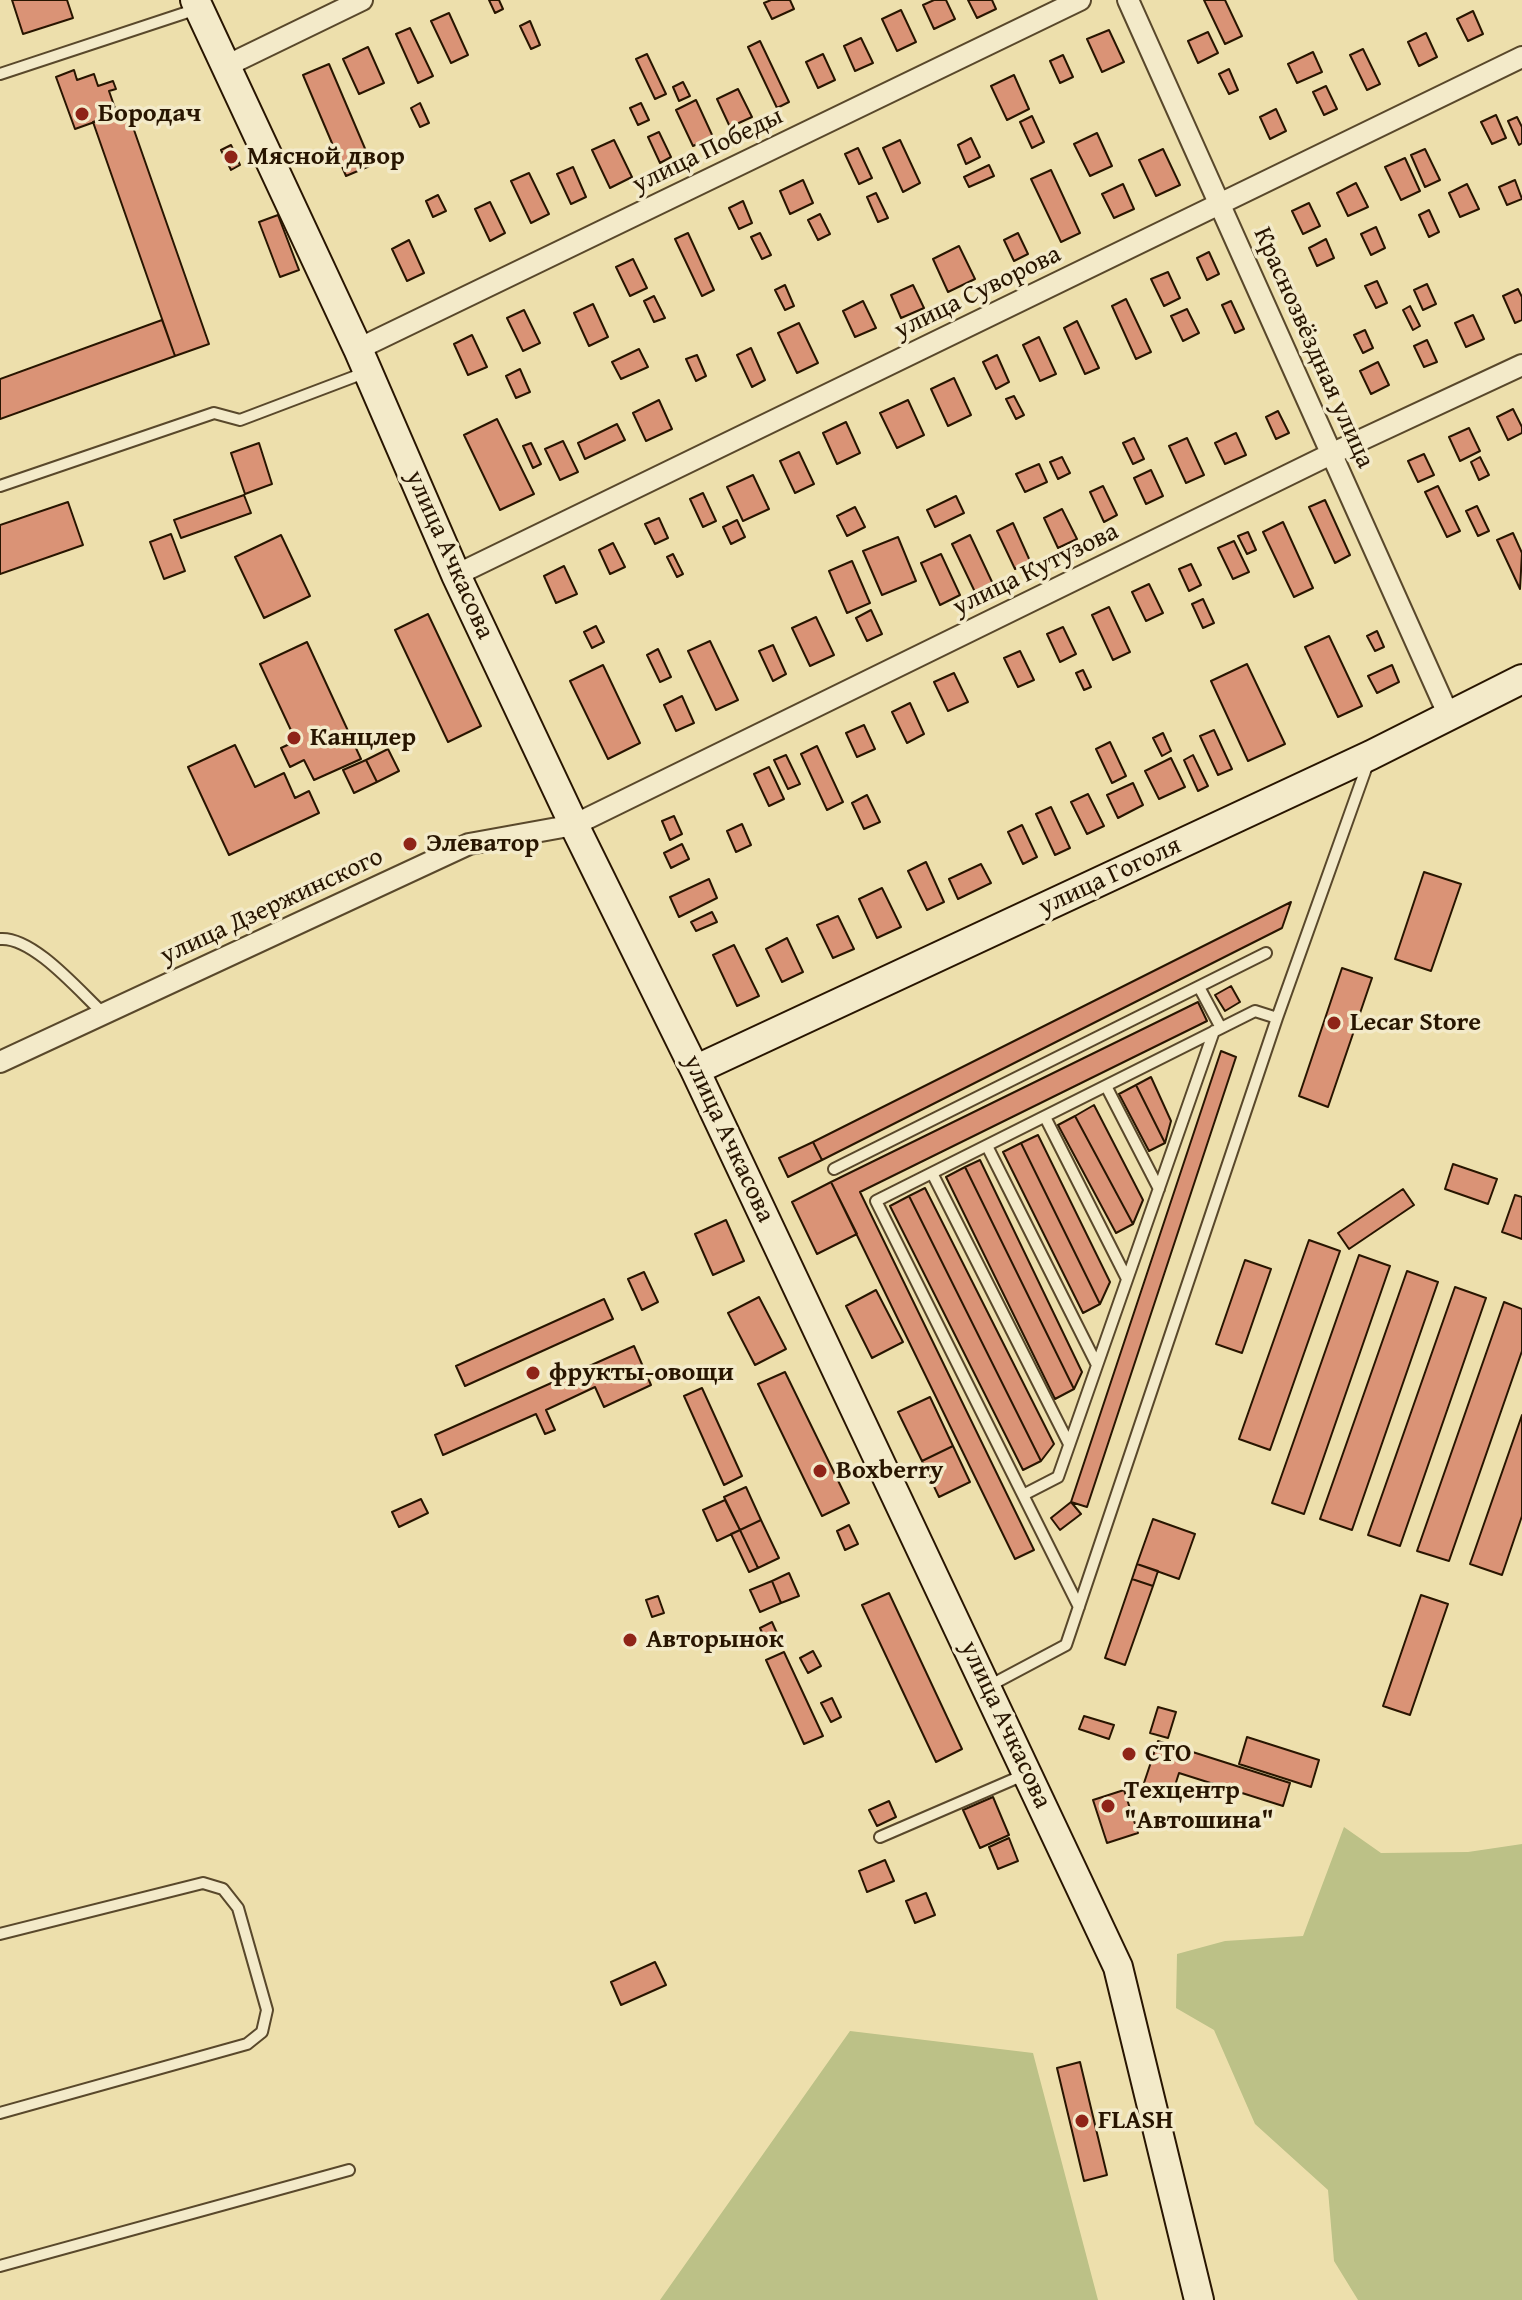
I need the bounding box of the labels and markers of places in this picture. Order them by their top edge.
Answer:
place label: Бородач [98,98,201,130]
marker: Бородач [73,105,91,123]
place label: Мясной двор [247,141,405,173]
marker: Мясной двор [222,148,240,166]
place label: Канцлер [310,722,416,754]
marker: Канцлер [285,729,303,747]
place label: Элеватор [426,828,539,860]
marker: Элеватор [401,835,419,853]
place label: Lecar Store [1350,1007,1481,1039]
marker: Lecar Store [1325,1014,1343,1032]
place label: фрукты-овощи [549,1357,734,1389]
marker: фрукты-овощи [524,1364,542,1382]
place label: Boxberry [836,1455,943,1487]
marker: Boxberry [811,1462,829,1480]
place label: Авторынок [646,1624,784,1656]
marker: Авторынок [621,1631,639,1649]
place label: СТО [1145,1738,1191,1770]
marker: СТО [1120,1745,1138,1763]
place label: Техцентр "Автошина" [1124,1775,1274,1836]
marker: Техцентр "Автошина" [1099,1797,1117,1815]
place label: FLASH [1098,2105,1173,2137]
marker: FLASH [1073,2112,1091,2130]

